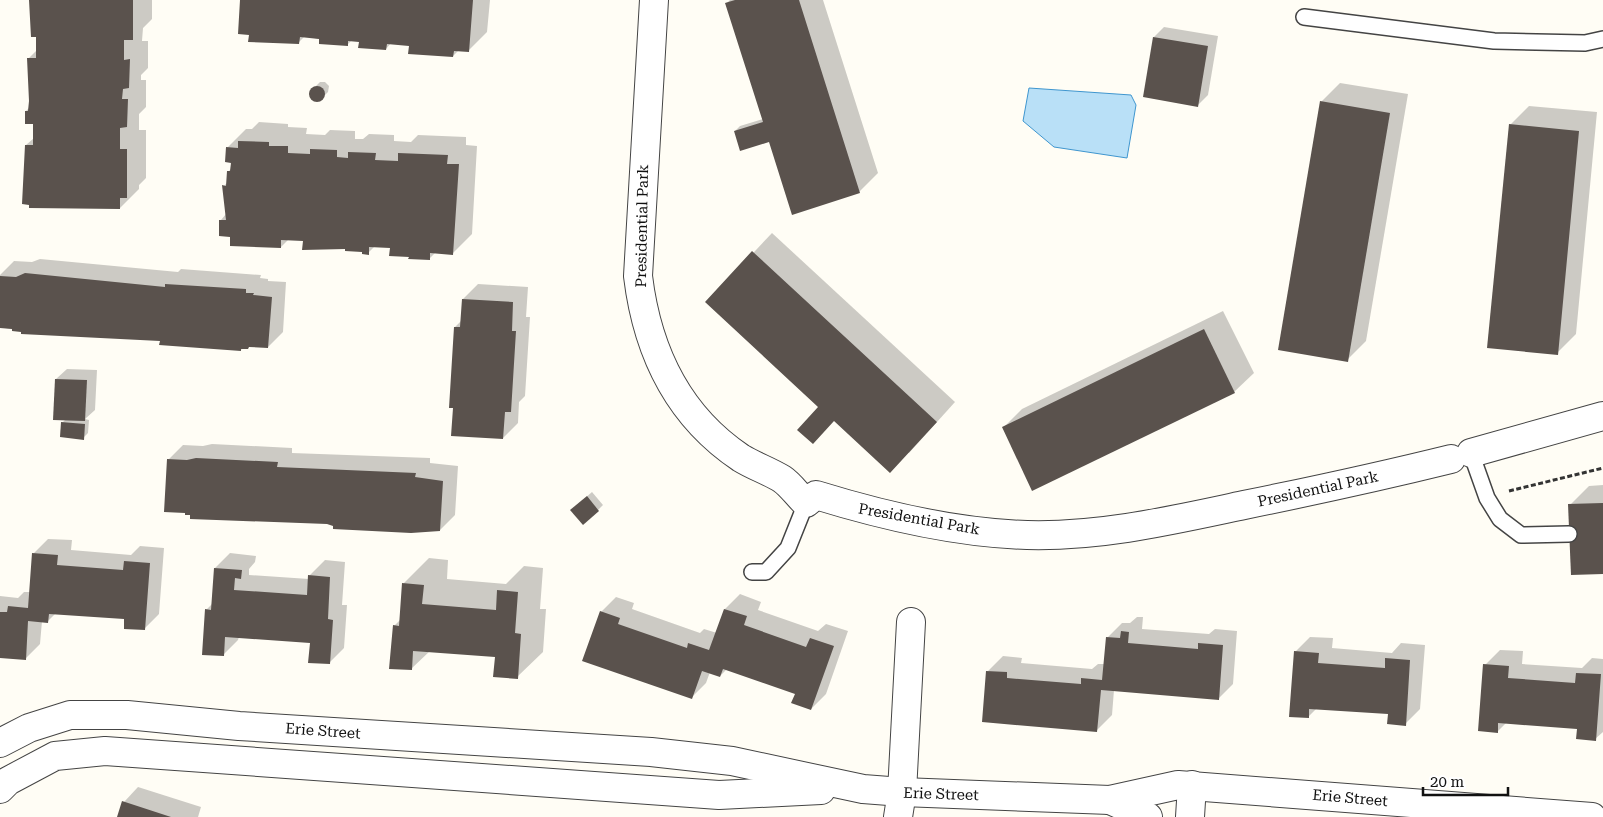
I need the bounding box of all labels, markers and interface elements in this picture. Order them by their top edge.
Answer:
street label: Presidential Park [632,164,652,288]
street label: Presidential Park [1256,467,1381,511]
street label: Presidential Park [857,499,982,539]
street label: Erie Street [285,719,362,743]
scale bar [1423,764,1508,796]
text: 20 m [1430,773,1465,791]
street label: Erie Street [903,784,979,804]
street label: Erie Street [1312,786,1389,810]

